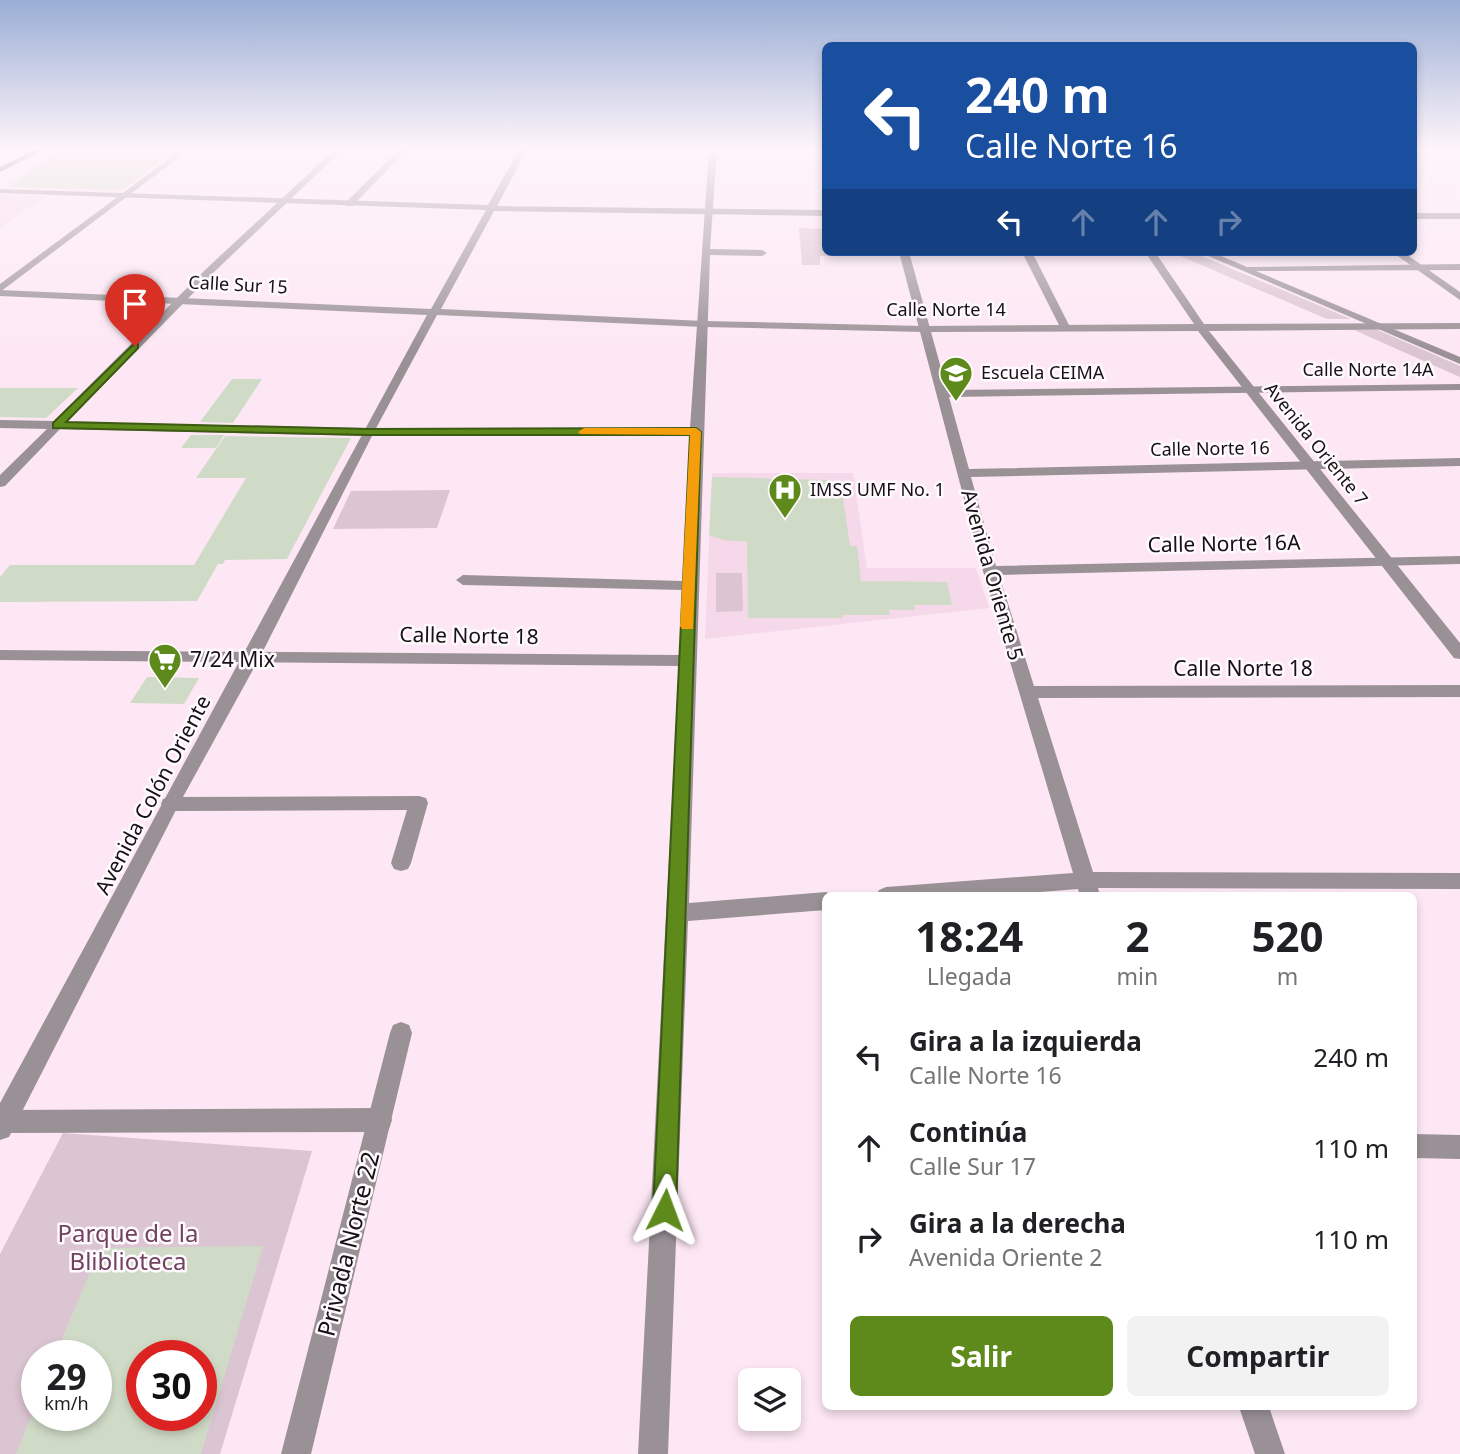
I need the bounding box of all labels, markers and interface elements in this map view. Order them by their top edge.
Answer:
text: 240 m [965,61,1110,127]
icon: left [850,70,941,161]
text: Calle Norte 16 [965,124,1177,167]
icon: left [991,203,1029,241]
icon: ahead [1064,203,1102,241]
icon: ahead [1137,203,1175,241]
icon: right [1210,203,1248,241]
street label: Calle Sur 15 [188,269,288,299]
pin [105,274,165,346]
icon: arrive [116,285,154,323]
street label: Calle Norte 14 [886,297,1006,321]
school or university icon: Escuela CEIMA [937,354,975,403]
street label: Calle Norte 14A [1302,357,1434,381]
place label: Escuela CEIMA [981,360,1105,384]
street label: Avenida Oriente 7 [1260,377,1374,510]
street label: Calle Norte 16 [1150,435,1270,461]
hospital icon: IMSS UMF No. 1 [766,471,804,520]
place label: IMSS UMF No. 1 [810,477,945,501]
street label: Avenida Oriente 5 [955,486,1031,664]
street label: Calle Norte 16A [1147,528,1301,558]
street label: Calle Norte 18 [399,620,539,650]
supermarket icon: 7/24 Mix [146,641,184,690]
place label: 7/24 Mix [190,645,275,673]
street label: Calle Norte 18 [1173,654,1313,682]
street label: Avenida Colón Oriente [88,690,217,899]
text: 18:24 [915,907,1023,964]
text: 2 [1125,907,1149,964]
text: 520 [1252,907,1324,964]
text: Llegada [927,960,1012,992]
text: min [1117,960,1158,992]
text: m [1277,960,1298,992]
text: Gira a la izquierda [909,1023,1142,1059]
icon: left [850,1038,888,1076]
text: 240 m [1313,1039,1389,1075]
text: Calle Norte 16 [909,1059,1062,1091]
text: Continúa [909,1114,1027,1150]
icon: ahead [850,1129,888,1167]
text: 110 m [1313,1130,1389,1166]
street label: Privada Norte 22 [309,1148,386,1339]
text: Calle Sur 17 [909,1150,1036,1182]
position arrow [628,1173,702,1247]
text: Gira a la derecha [909,1205,1126,1241]
park label: Parque de la Bliblioteca [58,1216,198,1277]
icon: right [850,1220,888,1258]
text: 110 m [1313,1221,1389,1257]
text: Avenida Oriente 2 [909,1241,1103,1273]
button: Salir [850,1316,1113,1396]
button: Compartir [1127,1316,1389,1396]
speed limit sign: 30 [126,1340,217,1431]
text: 29 [46,1353,87,1400]
map controls [738,1368,801,1431]
button: layers [738,1368,801,1431]
text: km/h [44,1391,89,1415]

